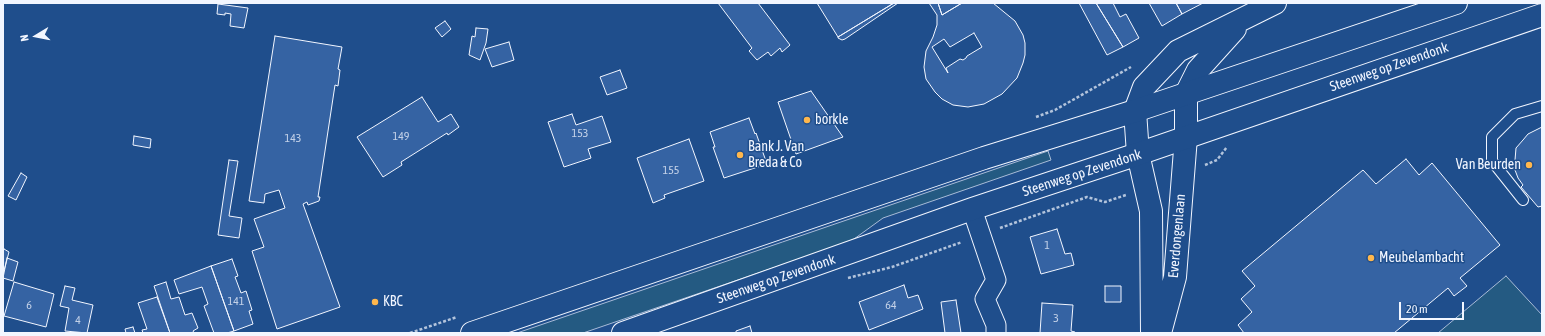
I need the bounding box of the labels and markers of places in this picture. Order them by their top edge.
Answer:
place label: borkle [815,112,848,128]
marker: borkle [802,115,812,125]
place label: Bank J. Van Breda & Co [748,139,804,172]
marker: Bank J. Van Breda & Co [735,150,745,160]
place label: Van Beurden [1456,157,1521,173]
marker: Van Beurden [1524,160,1534,170]
place label: Meubelambacht [1379,250,1464,266]
marker: Meubelambacht [1366,253,1376,263]
place label: KBC [383,294,403,310]
marker: KBC [370,297,380,307]

